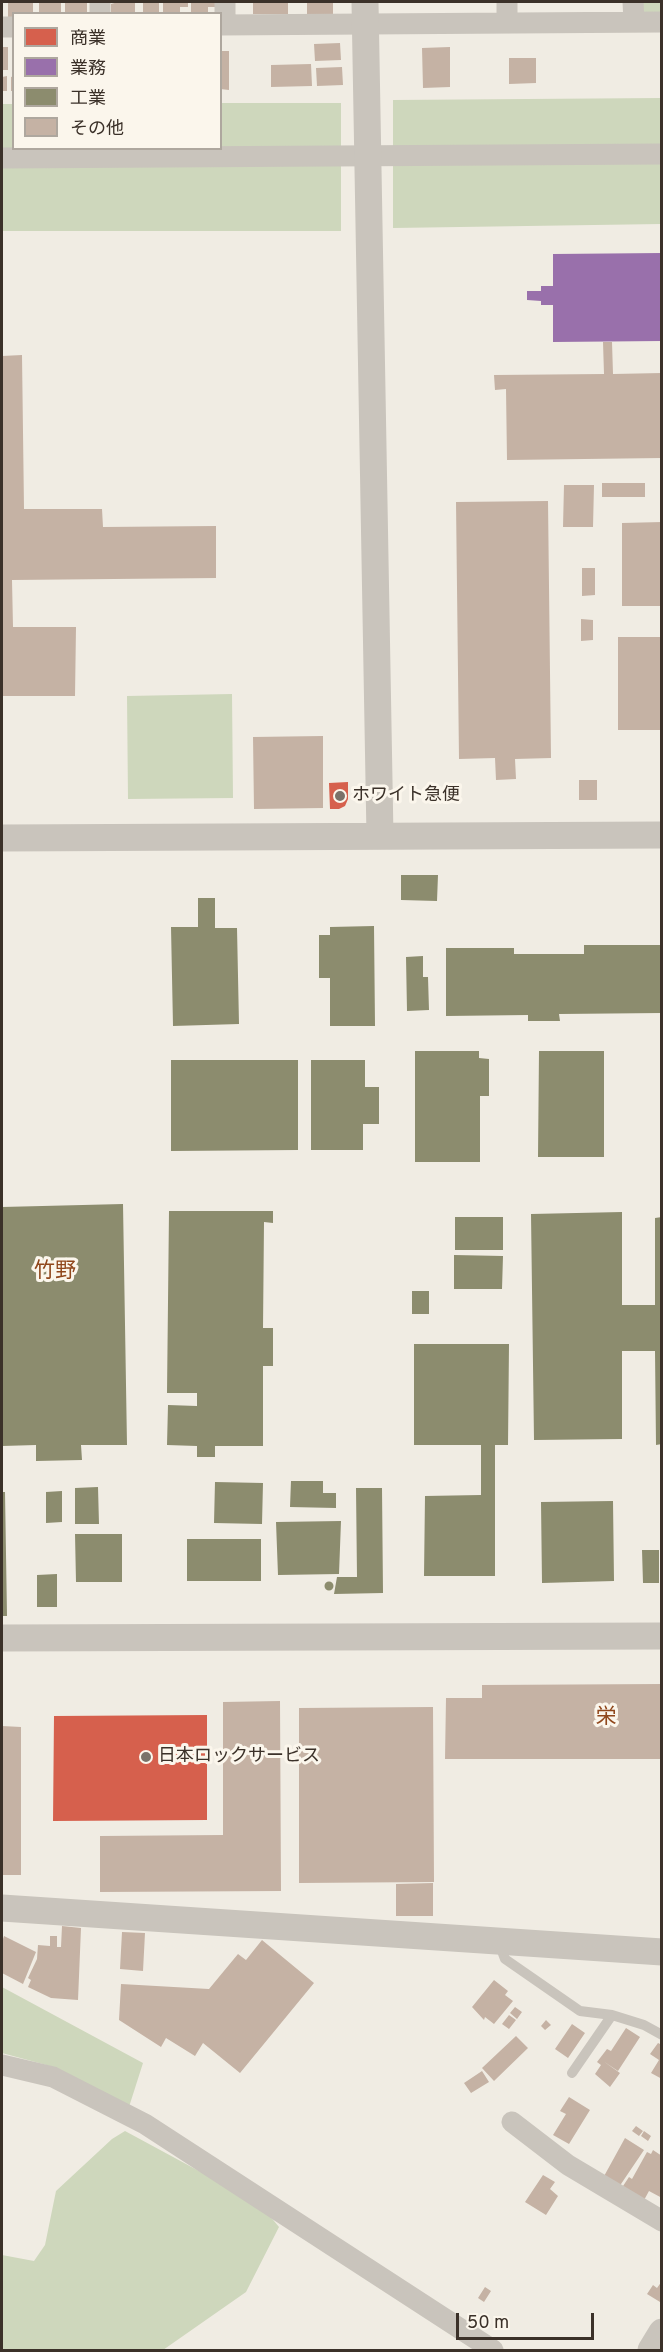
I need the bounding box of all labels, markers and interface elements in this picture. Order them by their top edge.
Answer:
legend [12,12,222,150]
text: 商業 [70,28,106,51]
text: 業務 [70,58,106,81]
text: 工業 [70,88,106,111]
text: その他 [70,118,124,141]
place label: ホワイト急便 [352,785,460,807]
marker: ホワイト急便 [333,789,347,803]
district label: 竹野 [34,1260,76,1286]
district label: 栄 [596,1706,616,1732]
place label: 日本ロックサービス [158,1746,320,1768]
marker: 日本ロックサービス [139,1750,153,1764]
scale bar [459,2301,597,2339]
text: 50 m [467,2312,509,2335]

